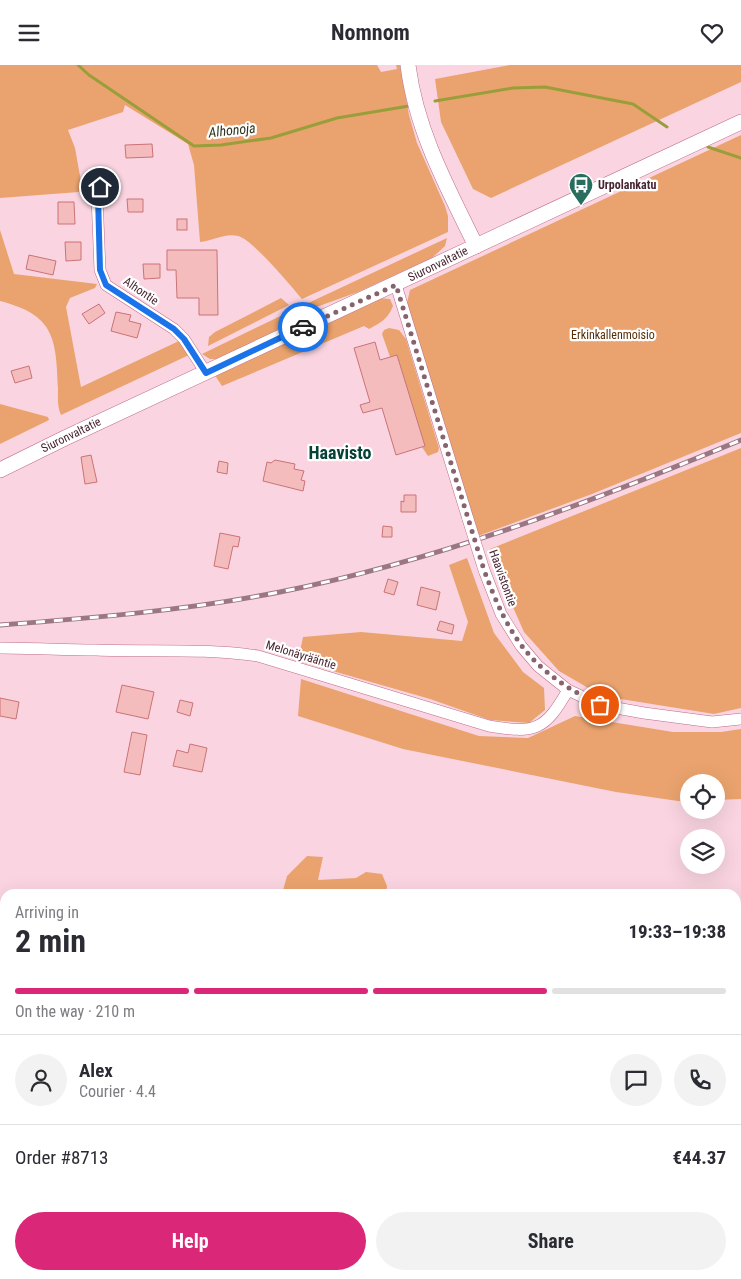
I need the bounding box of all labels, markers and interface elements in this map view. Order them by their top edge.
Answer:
icon: menu [15,19,43,47]
icon: heart [698,19,726,47]
text: Nomnom [331,20,410,45]
water label: Alhonoja [207,120,256,141]
pin [79,166,121,208]
bus stop icon: Urpolankatu [568,172,594,206]
icon: home [86,173,114,201]
place label: Urpolankatu [598,178,656,192]
street label: Siuronvaltatie [406,243,471,285]
street label: Alhontie [121,274,161,308]
courier [278,302,328,352]
icon: car [289,313,317,341]
park label: Erkinkallenmoisio [571,328,655,342]
street label: Siuronvaltatie [39,414,104,456]
district label: Haavisto [309,442,371,463]
street label: Haavistontie [486,548,520,609]
street label: Melonäyrääntie [264,638,338,672]
pin [579,684,621,726]
icon: bag [586,691,614,719]
map controls [680,774,725,874]
button: locate [680,774,725,819]
button: layers [680,829,725,874]
text: Arriving in [15,903,79,922]
text: 19:33–19:38 [628,920,726,943]
text: 2 min [15,922,86,960]
text: On the way · 210 m [15,1002,135,1021]
button: person [15,1054,67,1106]
button: chat [610,1054,662,1106]
button: phone [674,1054,726,1106]
text: Alex [79,1059,113,1082]
text: Courier · 4.4 [79,1082,156,1101]
text: Order #8713 [15,1146,108,1169]
text: €44.37 [672,1146,726,1169]
button: Help [15,1212,366,1270]
button: Share [376,1212,726,1270]

